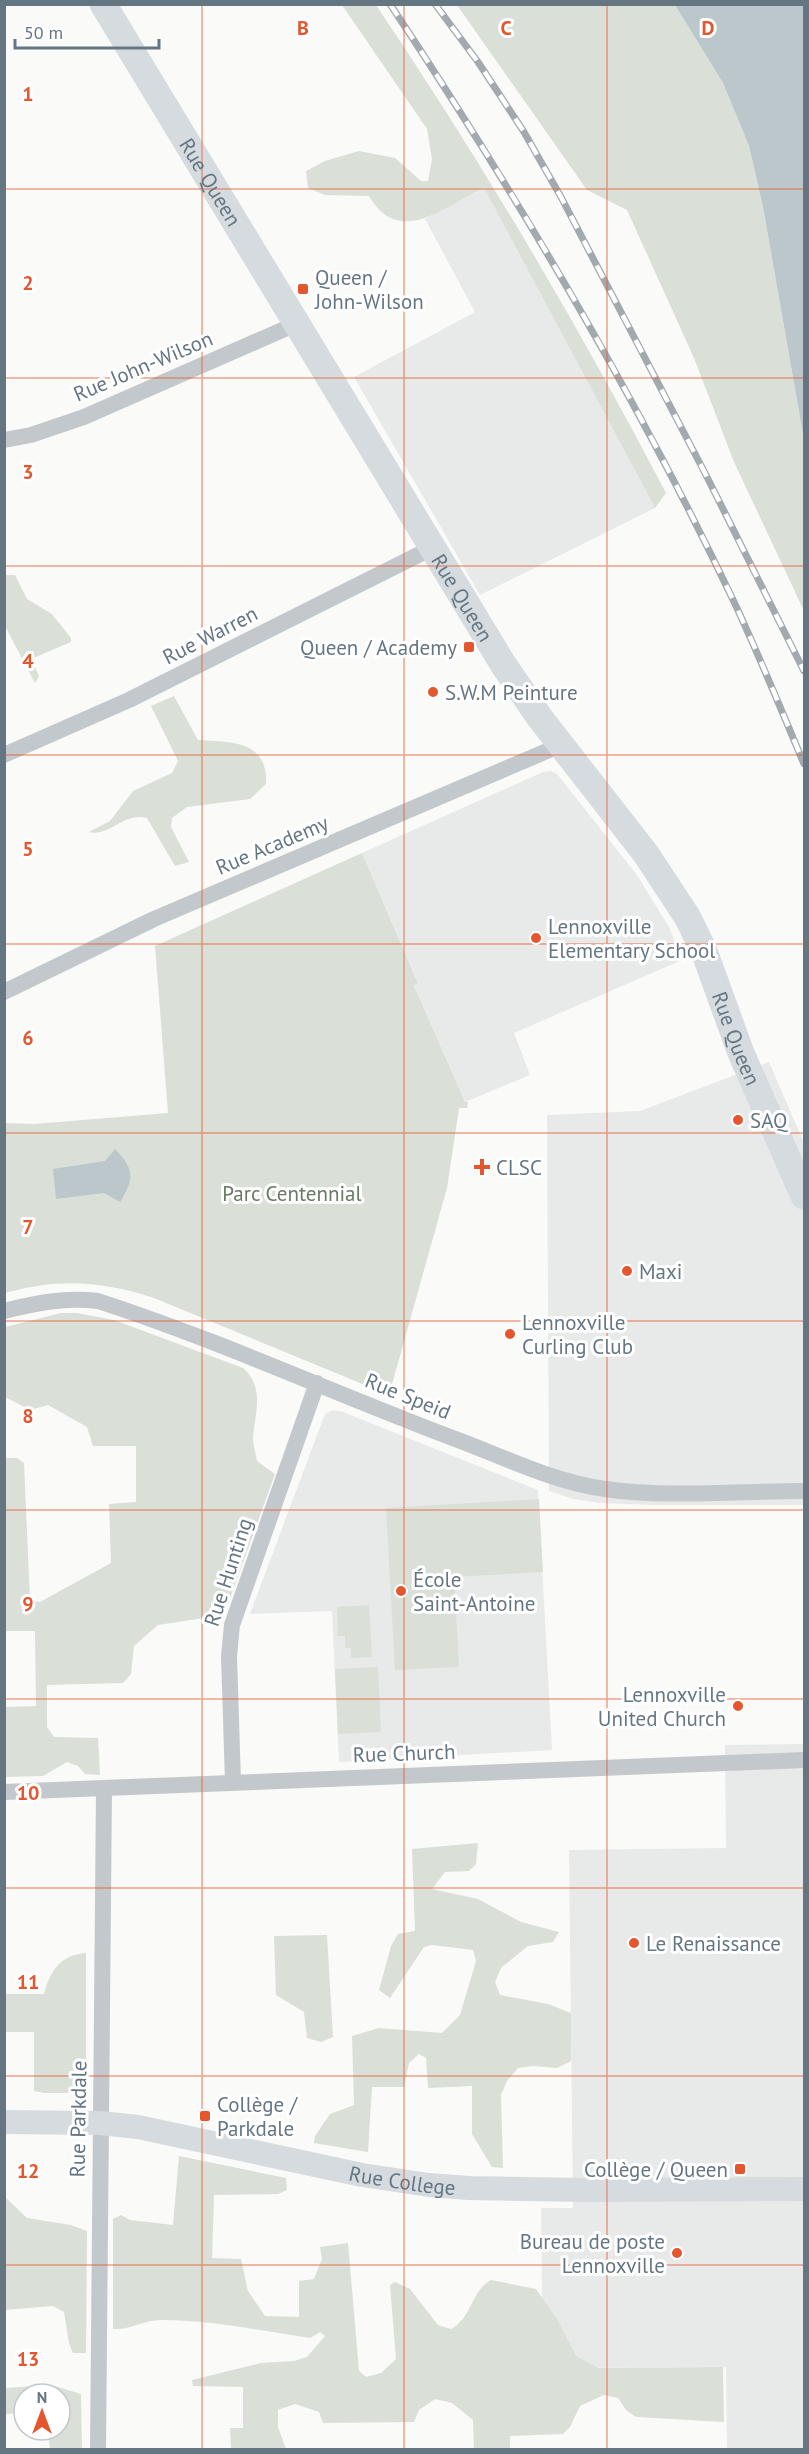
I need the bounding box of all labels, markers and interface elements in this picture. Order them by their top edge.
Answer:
scale bar [15,12,159,50]
text: B [297,15,309,41]
text: C [500,15,512,41]
text: D [702,15,715,41]
text: 50 m [24,21,63,44]
text: 1 [22,81,34,107]
street label: Rue Queen [174,133,248,231]
place label: Queen / John-Wilson [314,264,424,315]
text: 2 [22,270,34,296]
marker: Queen / John-Wilson [296,282,310,296]
street label: Rue John-Wilson [69,325,217,407]
text: 3 [22,459,34,485]
street label: Rue Queen [426,549,500,647]
street label: Rue Warren [158,600,262,670]
place label: Queen / Academy [300,634,457,661]
marker: Queen / Academy [462,640,476,654]
text: 4 [22,648,34,674]
place label: S.W.M Peinture [445,679,578,706]
marker: S.W.M Peinture [426,685,440,699]
street label: Rue Academy [212,809,333,881]
text: 5 [22,836,34,862]
place label: Lennoxville Elementary School [548,913,715,964]
marker: Lennoxville Elementary School [529,931,543,945]
street label: Rue Queen [706,988,767,1089]
text: 6 [22,1025,34,1051]
place label: SAQ [750,1107,788,1134]
marker: SAQ [731,1113,745,1127]
place label: CLSC [496,1154,542,1181]
marker: CLSC [473,1158,491,1176]
park label: Parc Centennial [222,1180,362,1207]
text: 7 [22,1214,34,1240]
place label: Maxi [639,1258,682,1285]
marker: Maxi [620,1264,634,1278]
place label: Lennoxville Curling Club [522,1309,633,1360]
marker: Lennoxville Curling Club [503,1327,517,1341]
street label: Rue Speid [361,1367,455,1425]
text: 8 [22,1403,34,1429]
street label: Rue Hunting [198,1514,258,1630]
place label: École Saint-Antoine [413,1566,535,1617]
marker: École Saint-Antoine [394,1584,408,1598]
text: 9 [22,1591,34,1617]
place label: Lennoxville United Church [598,1681,726,1732]
marker: Lennoxville United Church [731,1699,745,1713]
street label: Rue Church [352,1738,456,1768]
text: 10 [17,1780,39,1806]
place label: Le Renaissance [646,1930,781,1957]
marker: Le Renaissance [627,1936,641,1950]
text: 11 [17,1969,39,1995]
street label: Rue Parkdale [63,2060,93,2178]
place label: Collège / Parkdale [217,2091,299,2142]
marker: Collège / Parkdale [198,2109,212,2123]
place label: Collège / Queen [584,2156,728,2183]
text: 12 [17,2158,39,2184]
street label: Rue College [347,2159,456,2200]
marker: Collège / Queen [733,2162,747,2176]
place label: Bureau de poste Lennoxville [520,2228,665,2279]
marker: Bureau de poste Lennoxville [670,2246,684,2260]
text: 13 [17,2346,39,2372]
north arrow [12,2382,72,2442]
text: N [37,2387,47,2407]

